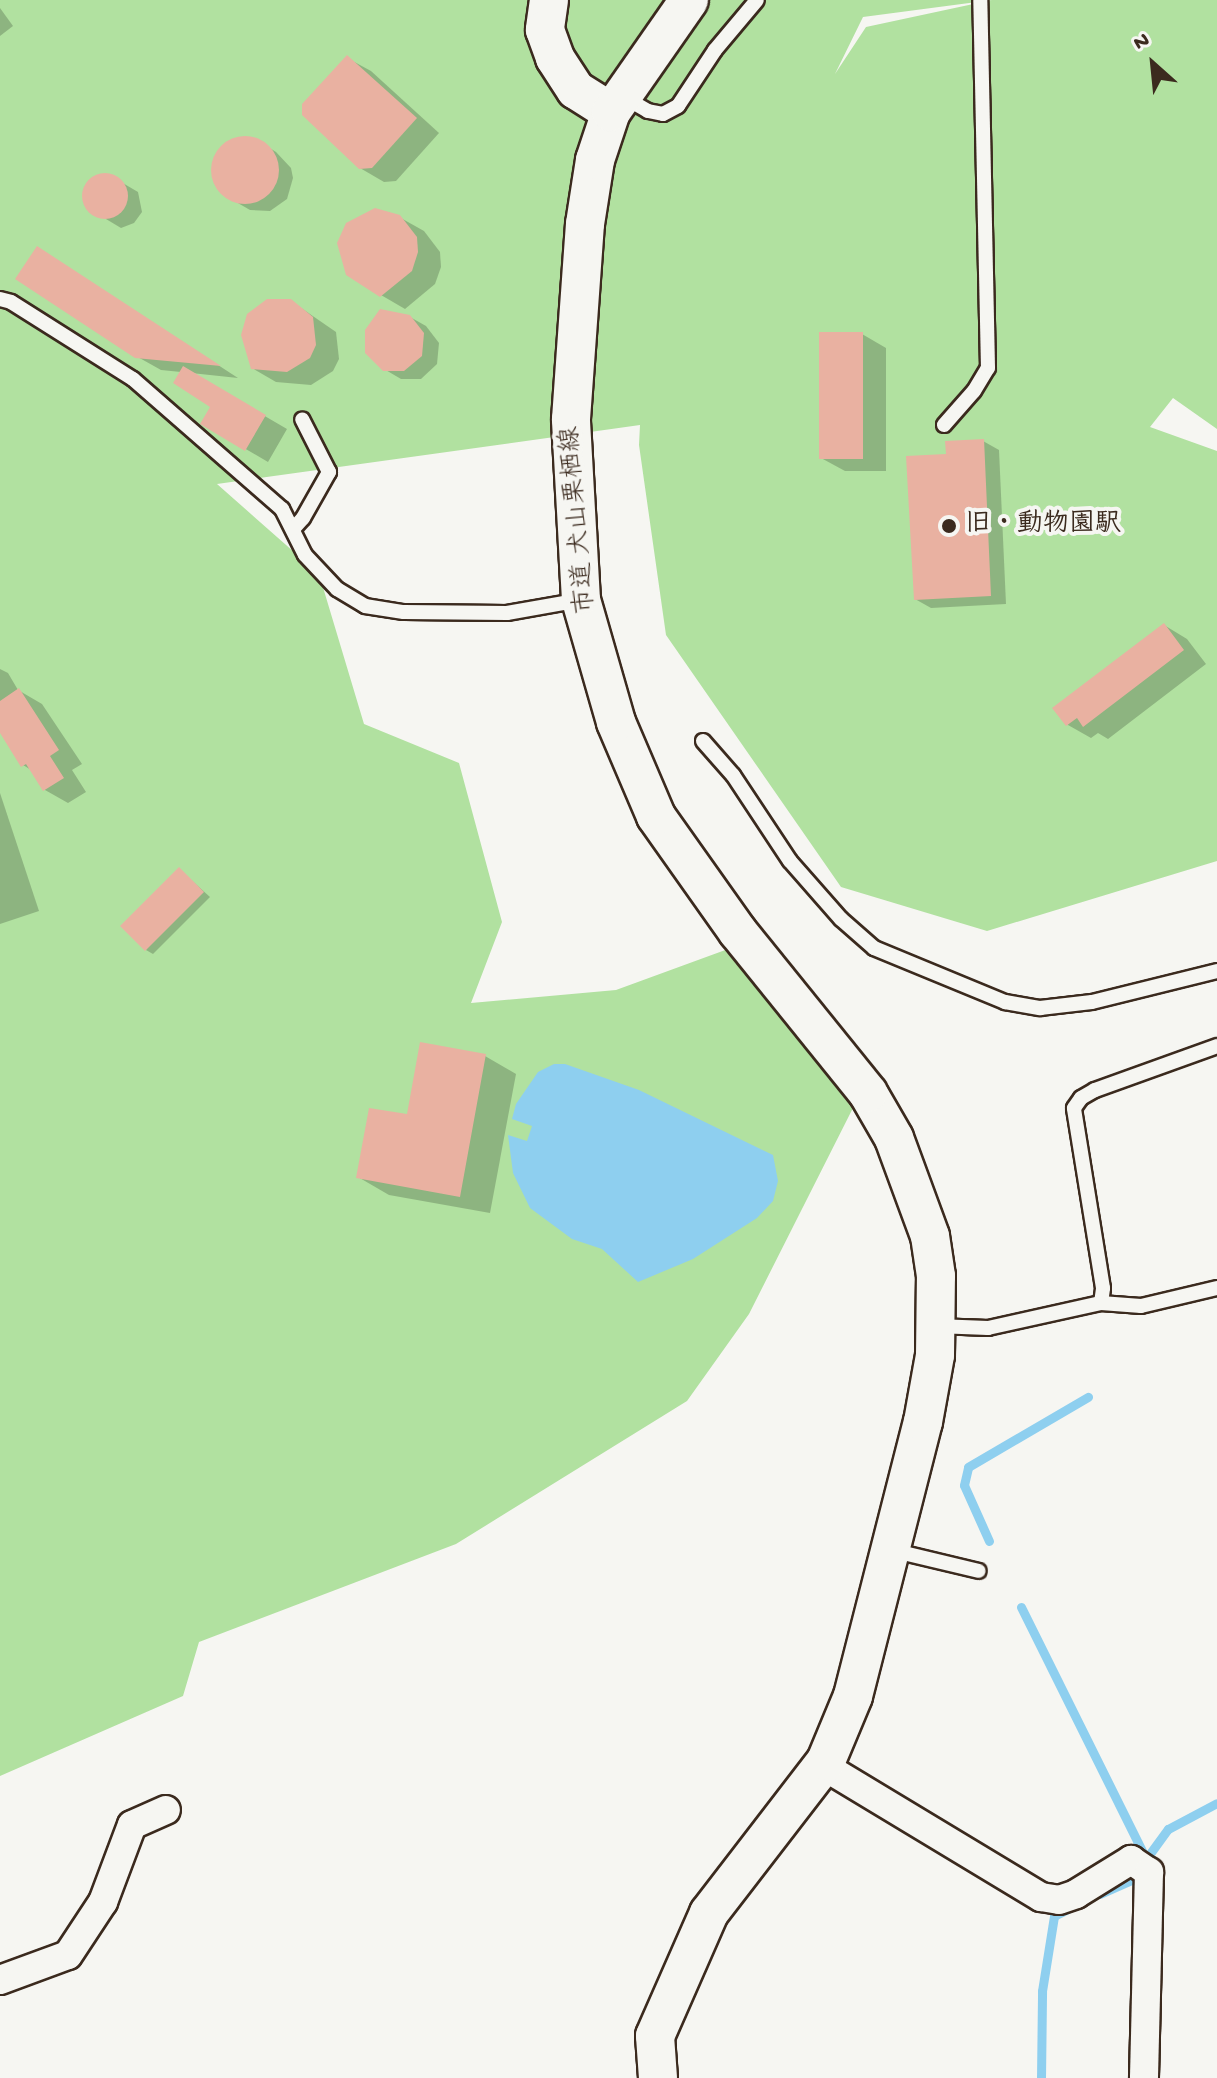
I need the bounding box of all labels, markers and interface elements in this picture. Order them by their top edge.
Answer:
north arrow [1113,24,1193,104]
text: N [1130,28,1154,57]
street label: 市道 犬山栗栖線 [556,425,604,615]
place label: 旧・動物園駅 [965,510,1121,542]
marker: 旧・動物園駅 [940,517,958,535]

